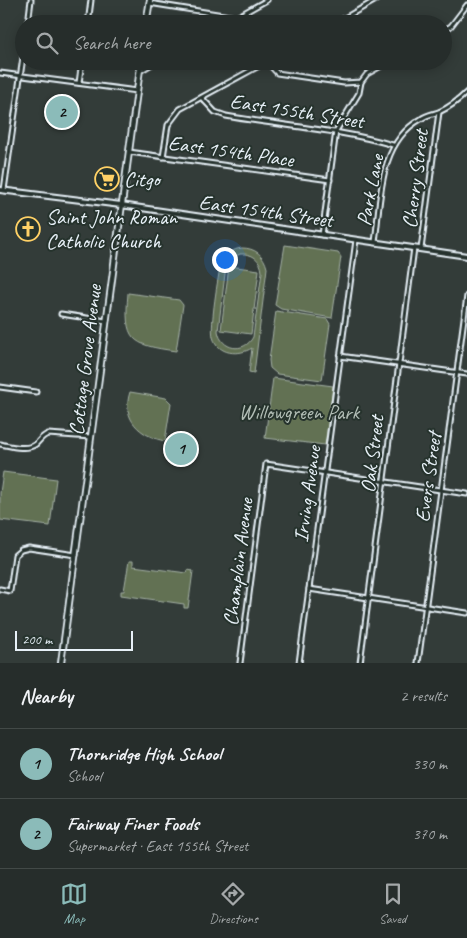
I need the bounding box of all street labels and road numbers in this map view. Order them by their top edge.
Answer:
street label: East 155th Street [228,88,368,135]
street label: Cherry Street [396,126,434,230]
street label: East 154th Place [167,129,296,173]
street label: Park Lane [350,151,390,228]
street label: East 154th Street [197,189,337,234]
street label: Cottage Grove Avenue [63,282,107,437]
street label: Oak Street [354,412,390,494]
street label: Evers Street [409,428,448,523]
street label: Irving Avenue [287,442,327,544]
street label: Champlain Avenue [217,496,259,627]

